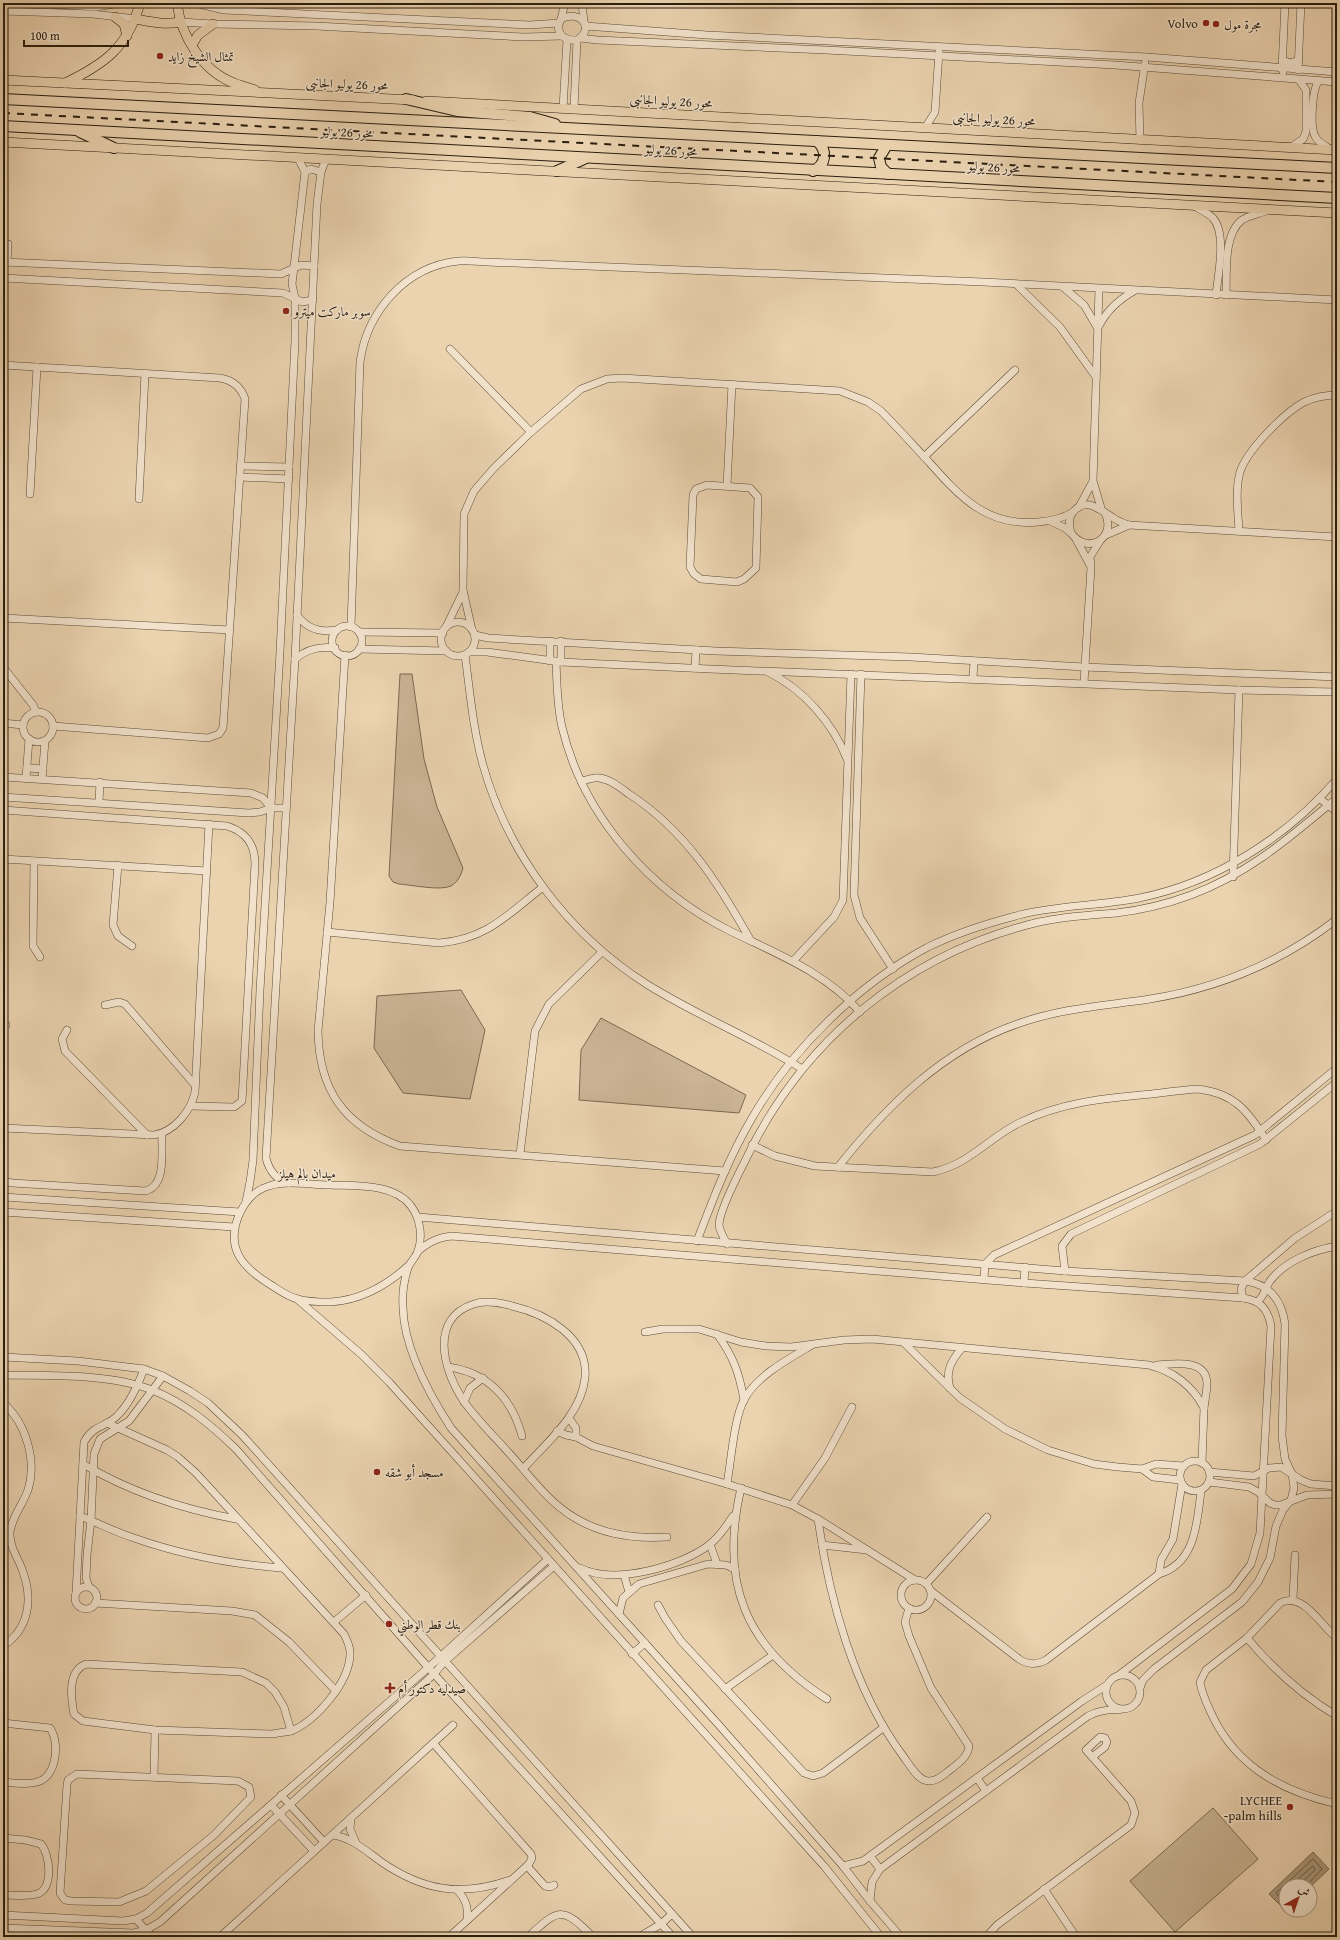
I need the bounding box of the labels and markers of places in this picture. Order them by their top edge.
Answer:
place label: Volvo [1167,14,1198,33]
place label: مجرة مول [1224,15,1261,34]
marker: Volvo [1201,18,1211,28]
marker: مجرة مول [1211,19,1221,29]
place label: تمثال الشيخ زايد [168,47,234,68]
marker: تمثال الشيخ زايد [155,51,165,61]
place label: سوبر ماركت ميترو [292,302,371,321]
marker: سوبر ماركت ميترو [281,306,291,316]
place label: مسجد أبو شقه [385,1463,443,1482]
marker: مسجد أبو شقه [372,1467,382,1477]
place label: بنك قطر الوطني [397,1615,461,1636]
marker: بنك قطر الوطني [384,1619,394,1629]
place label: صيدليه دكتور أم [398,1679,466,1700]
marker: صيدليه دكتور أم [385,1683,395,1693]
place label: LYCHEE -palm hills [1224,1791,1282,1825]
marker: LYCHEE -palm hills [1285,1802,1295,1812]

